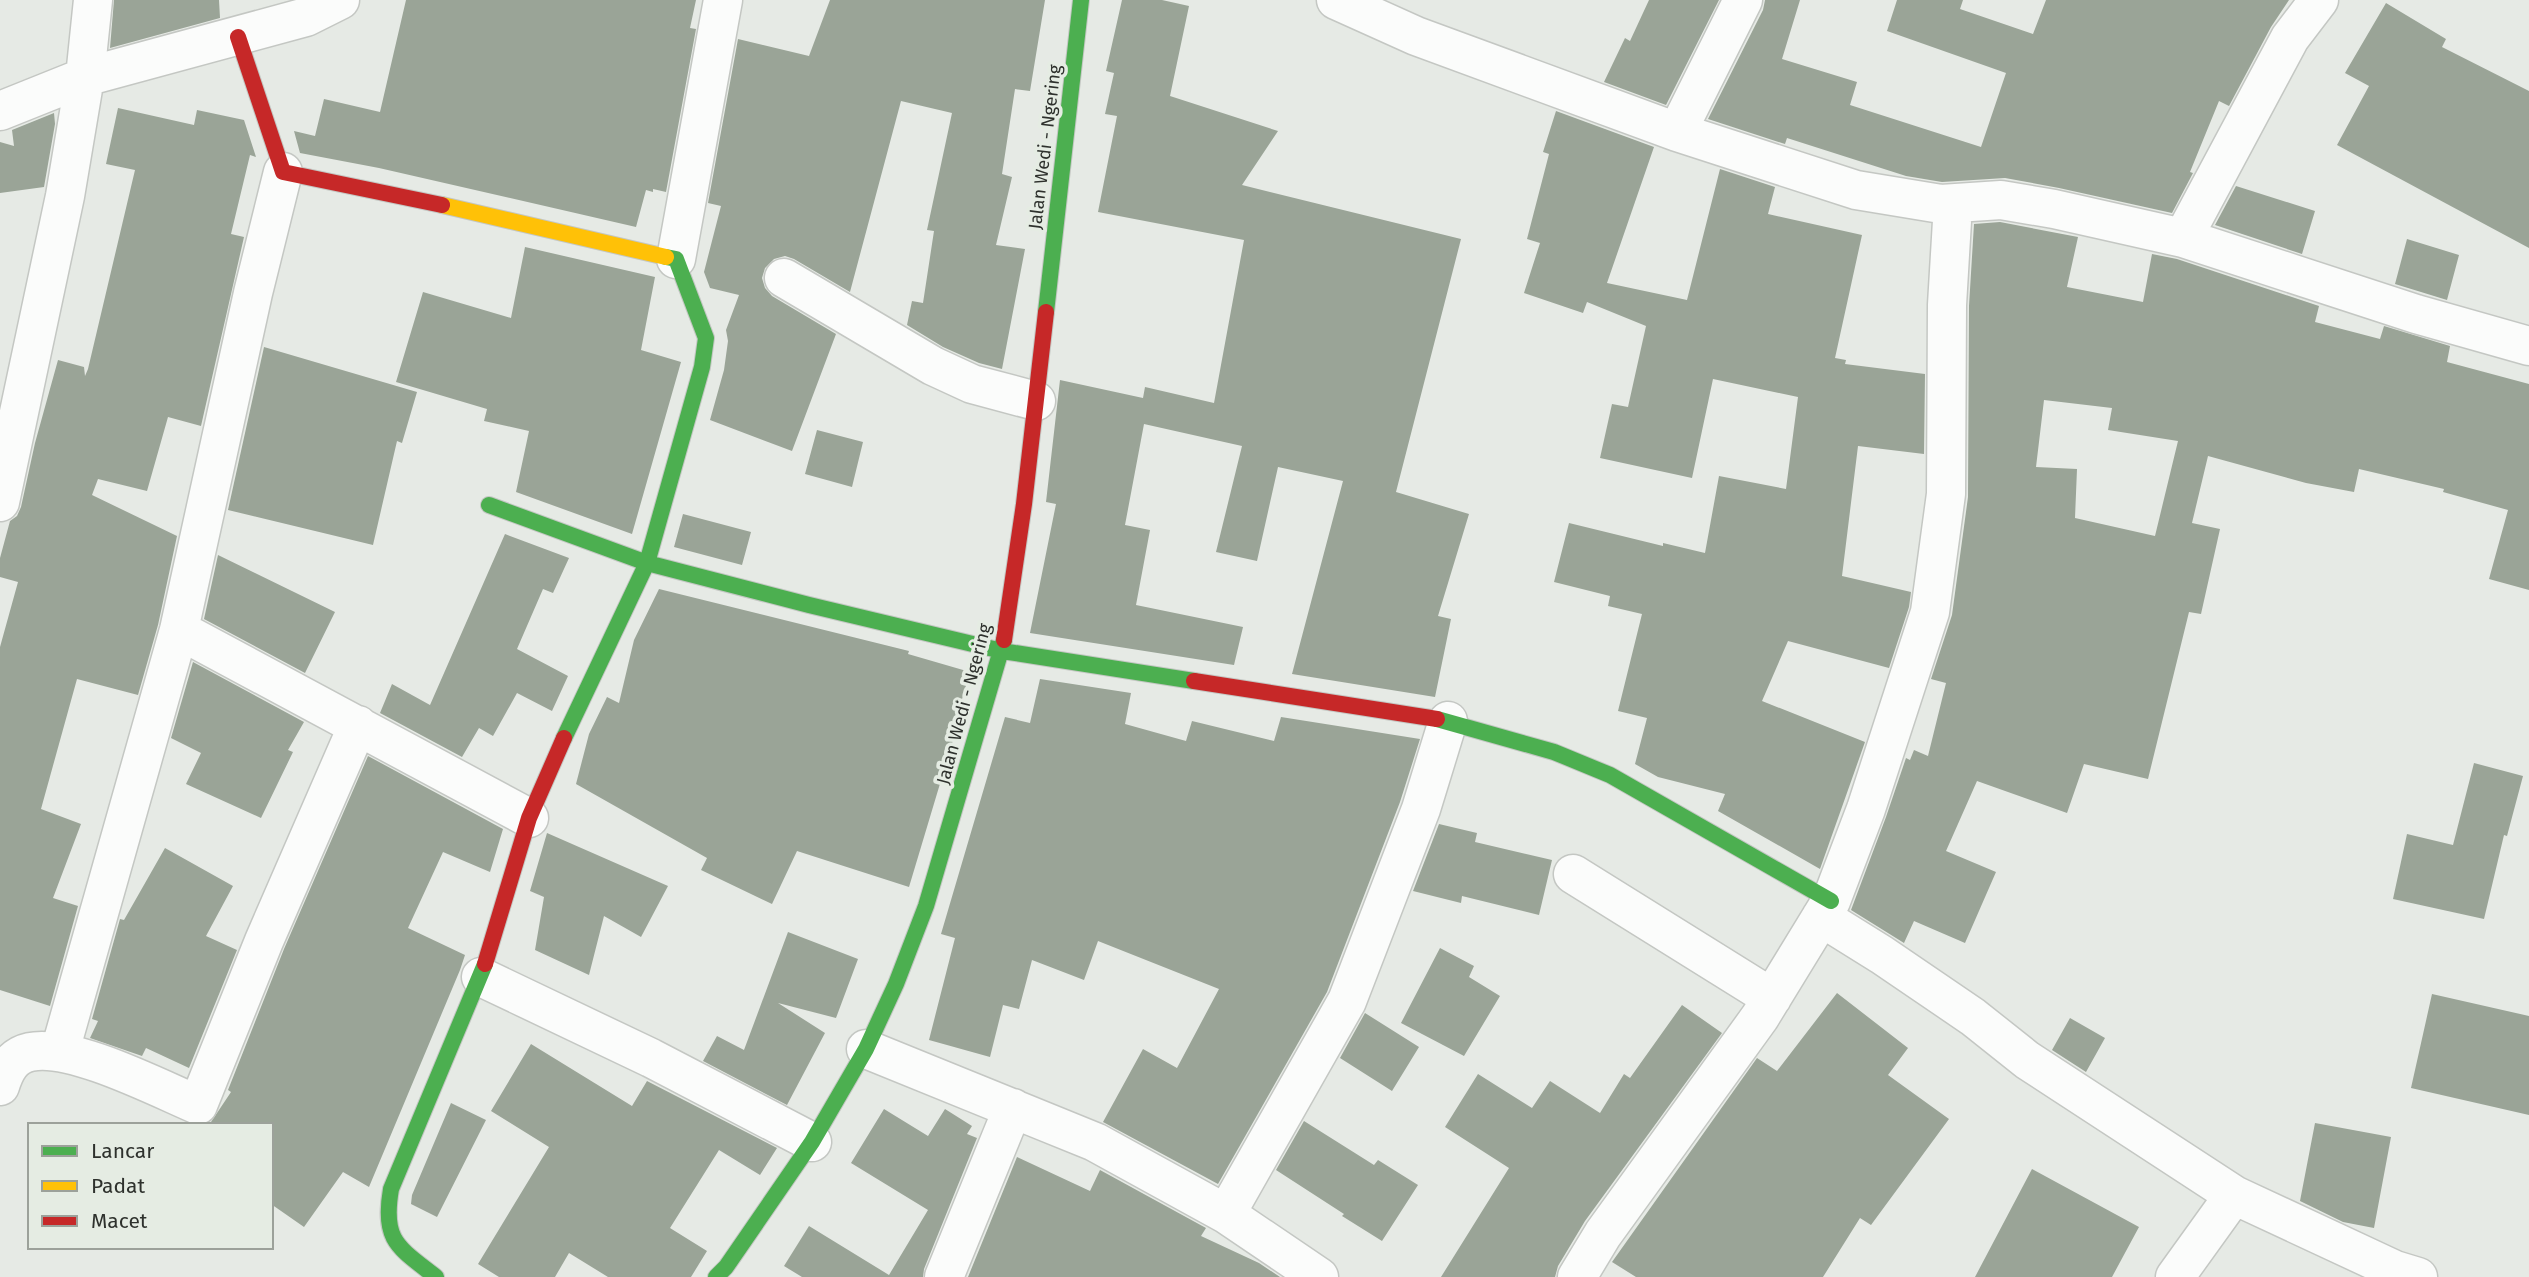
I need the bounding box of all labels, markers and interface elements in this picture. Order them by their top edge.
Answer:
street label: Jalan Wedi - Ngering [1024,63,1066,231]
street label: Jalan Wedi - Ngering [932,621,996,787]
legend [28,1123,273,1249]
text: Lancar [91,1138,154,1164]
text: Padat [91,1173,145,1199]
text: Macet [91,1208,148,1234]

